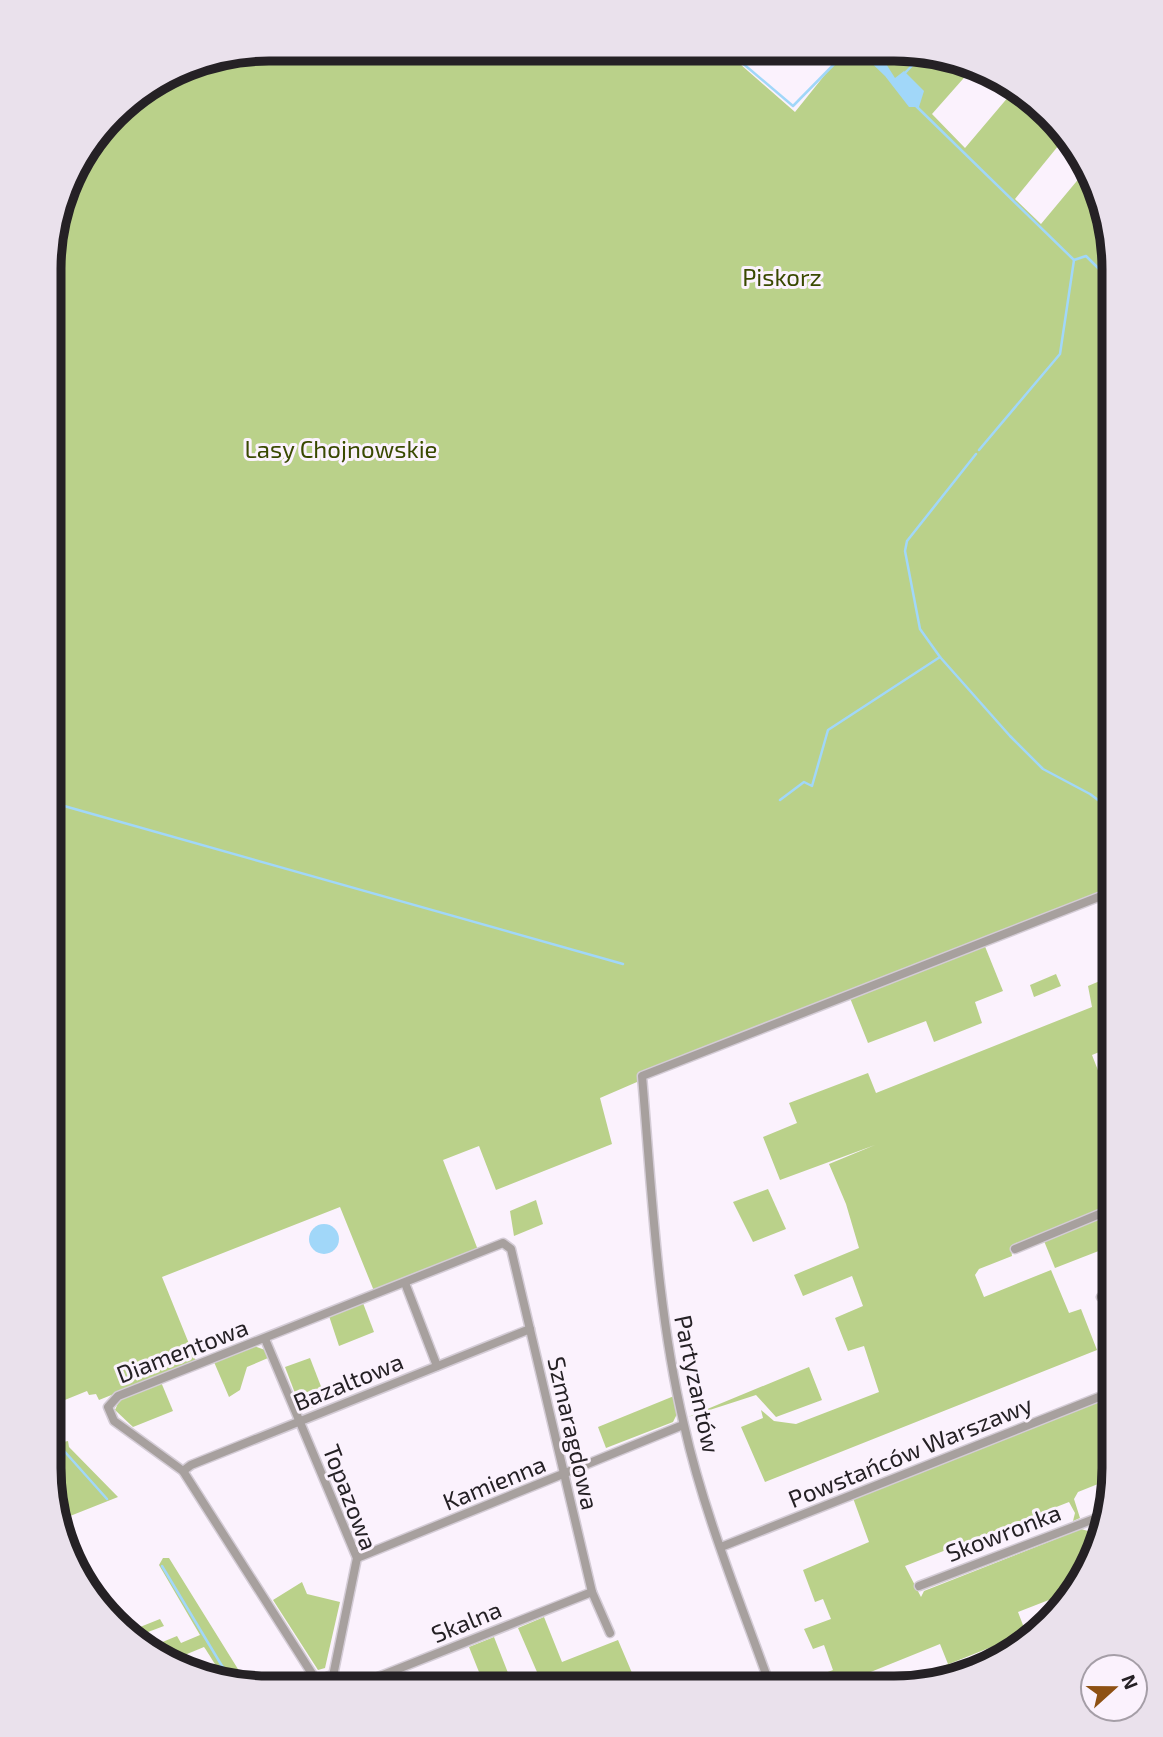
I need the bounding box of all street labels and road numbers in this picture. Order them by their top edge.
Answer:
street label: Diamentowa [112,1312,252,1388]
street label: Partyzantów [669,1312,727,1456]
street label: Bazaltowa [289,1346,407,1416]
street label: Szmaragdowa [542,1354,606,1512]
street label: Powstańców Warszawy [784,1389,1037,1513]
street label: Topazowa [318,1440,384,1554]
street label: Kamienna [438,1448,550,1516]
street label: Skowronka [941,1497,1065,1567]
street label: Skalna [427,1594,505,1648]

